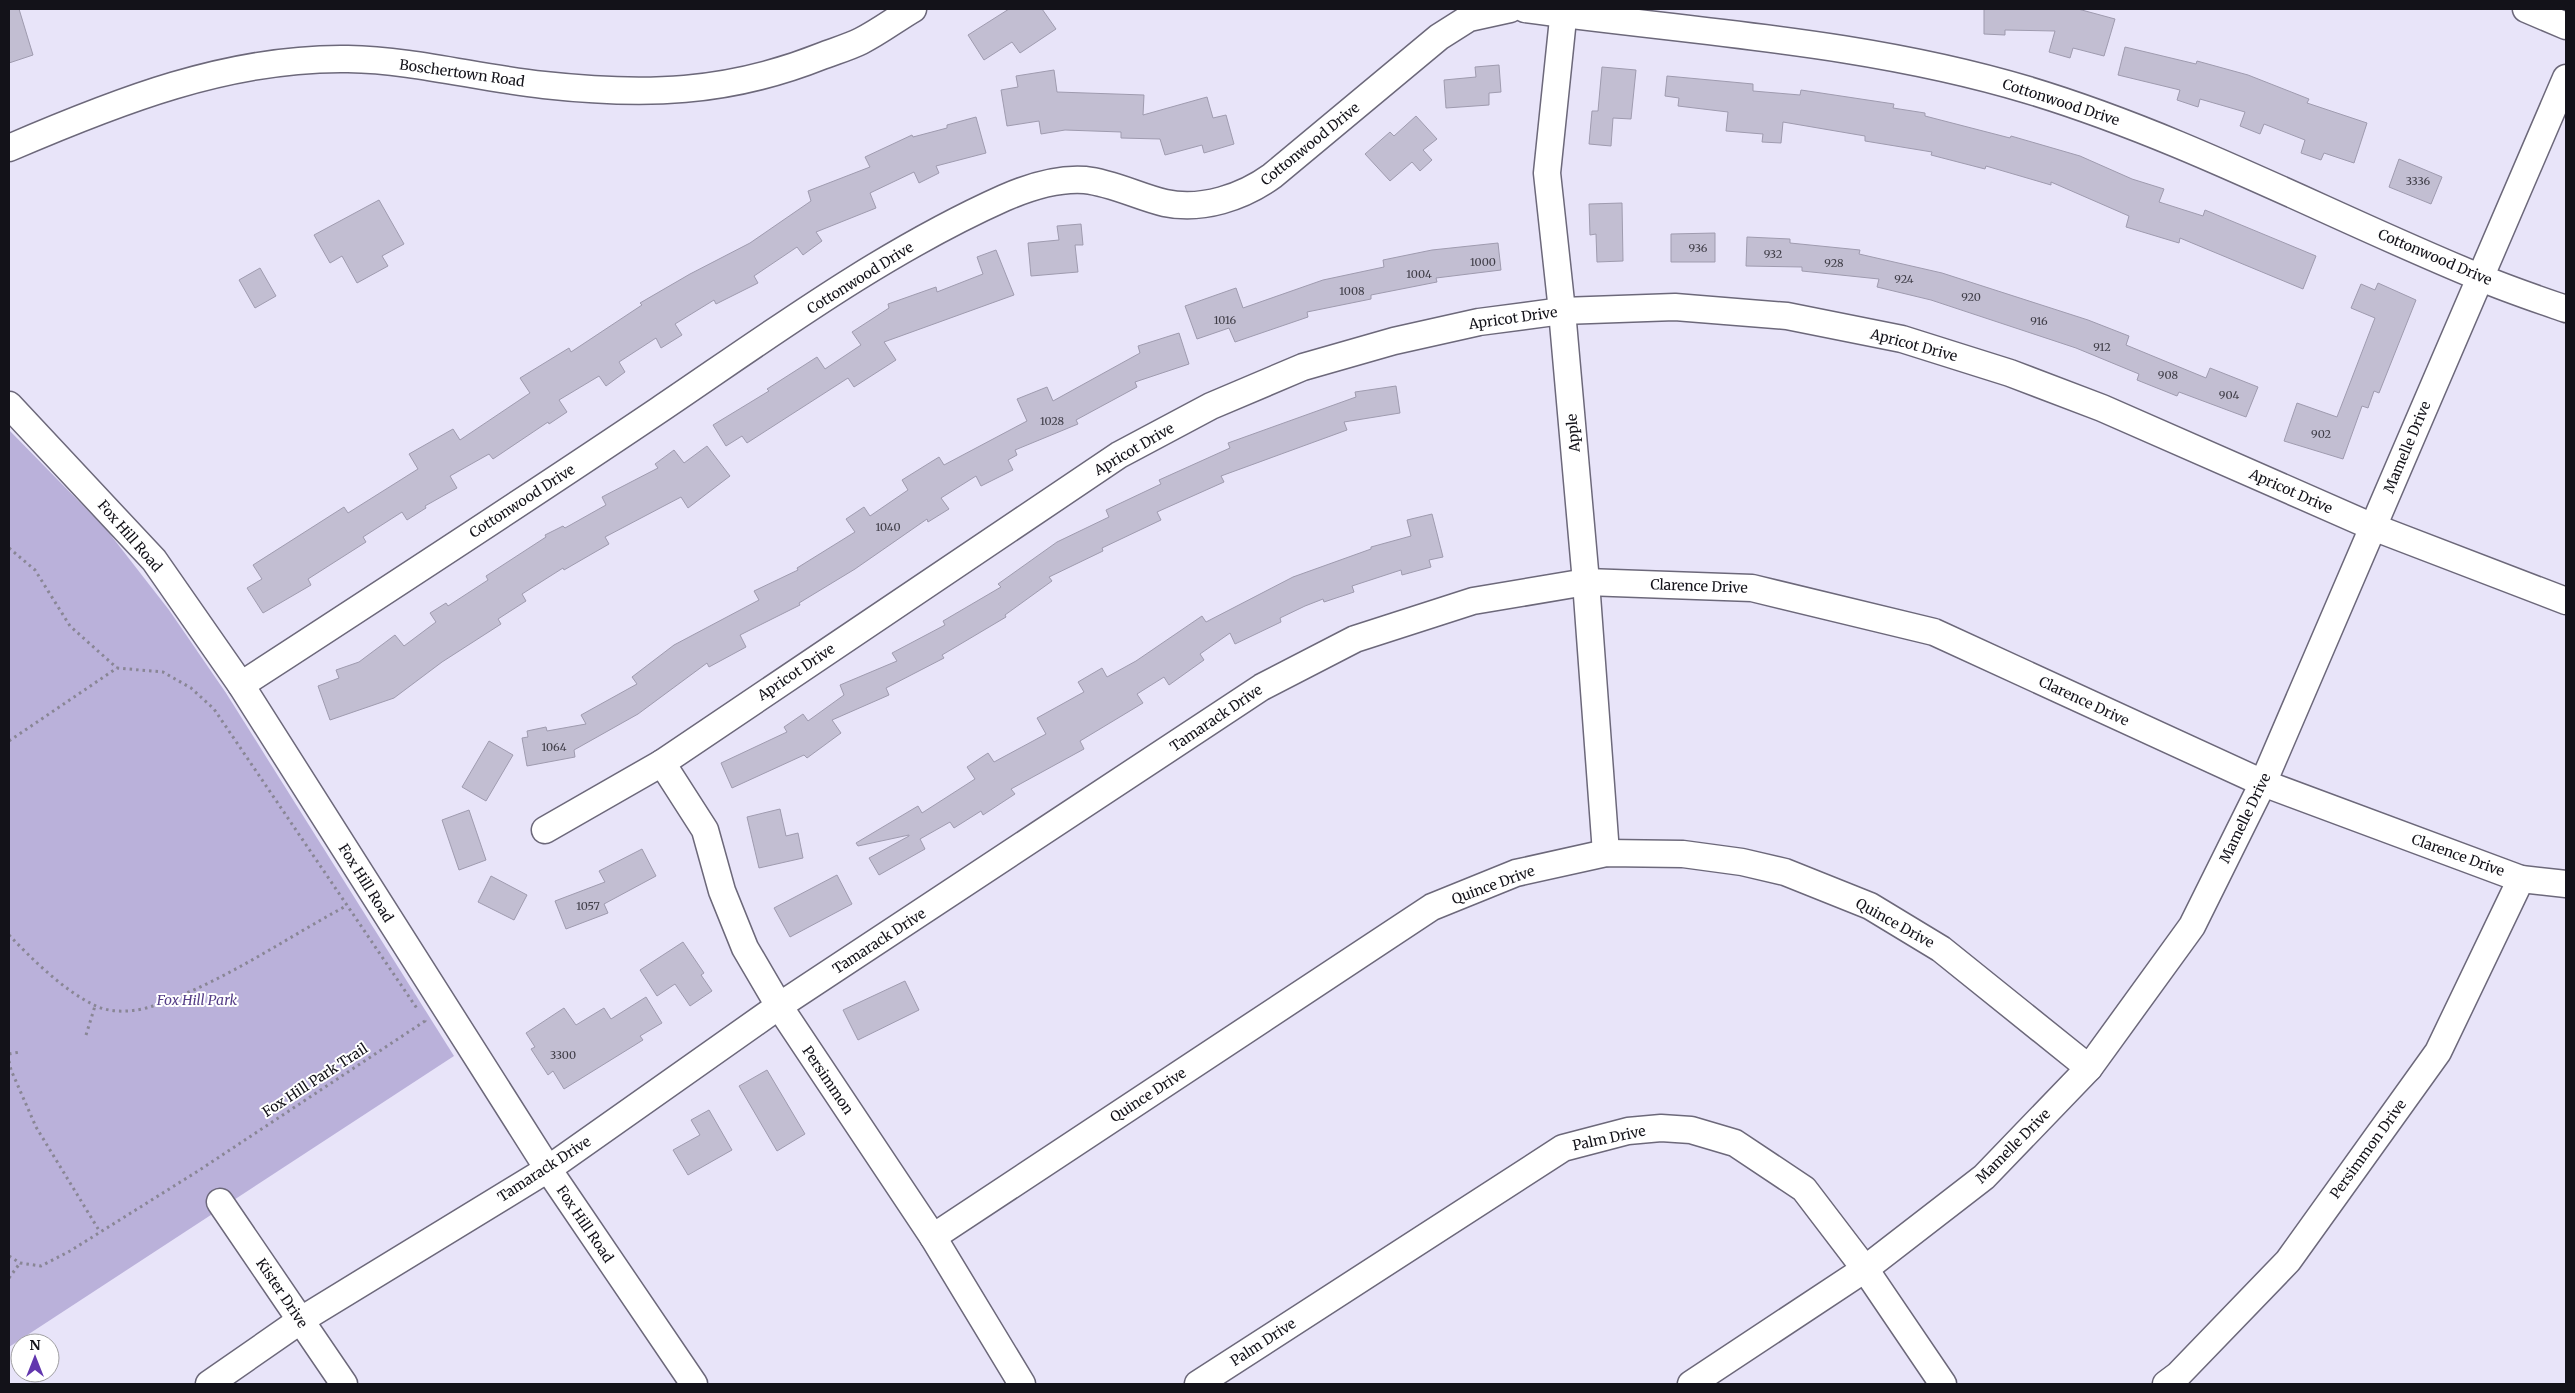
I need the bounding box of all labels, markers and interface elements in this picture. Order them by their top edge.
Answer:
street label: Boschertown Road [398,55,526,91]
street label: Cottonwood Drive [2000,75,2122,129]
street label: Cottonwood Drive [1257,99,1363,189]
house number: 3336 [2406,174,2431,188]
street label: Cottonwood Drive [2375,225,2495,289]
street label: Cottonwood Drive [803,238,917,318]
house number: 936 [1689,241,1708,255]
house number: 932 [1764,247,1782,261]
house number: 1000 [1470,255,1496,269]
house number: 928 [1824,256,1844,270]
house number: 1004 [1406,267,1432,281]
house number: 924 [1894,272,1914,286]
house number: 1008 [1339,284,1365,298]
house number: 920 [1961,290,1981,304]
street label: Apricot Drive [1467,303,1558,333]
house number: 1016 [1214,313,1237,327]
house number: 916 [2030,314,2048,328]
street label: Apricot Drive [1868,324,1959,365]
house number: 912 [2093,340,2111,354]
house number: 908 [2158,368,2179,382]
house number: 904 [2219,388,2239,402]
street label: Mamelle Drive [2380,398,2434,496]
street label: Apple [1562,413,1584,454]
house number: 1028 [1040,414,1065,428]
street label: Apricot Drive [1090,419,1177,480]
house number: 902 [2311,427,2331,441]
street label: Cottonwood Drive [466,460,578,542]
street label: Apricot Drive [2246,464,2335,517]
street label: Fox Hill Road [94,496,166,576]
house number: 1040 [875,520,901,534]
street label: Clarence Drive [1650,575,1748,597]
street label: Apricot Drive [753,640,838,705]
street label: Clarence Drive [2036,672,2132,730]
street label: Tamarack Drive [1166,680,1266,756]
house number: 1064 [541,740,567,754]
street label: Mamelle Drive [2215,770,2275,866]
street label: Clarence Drive [2409,830,2507,880]
street label: Fox Hill Road [335,840,398,926]
street label: Quince Drive [1449,862,1537,908]
street label: Quince Drive [1853,894,1937,952]
house number: 1057 [576,899,600,913]
street label: Tamarack Drive [829,904,929,978]
park label: Fox Hill Park [156,991,238,1009]
street label: Fox Hill Park Trail [259,1039,372,1121]
street label: Persimmon [799,1042,857,1118]
house number: 3300 [550,1048,576,1062]
street label: Quince Drive [1107,1064,1189,1126]
street label: Persimmon Drive [2326,1096,2410,1202]
street label: Mamelle Drive [1972,1105,2054,1187]
street label: Palm Drive [1571,1121,1647,1155]
street label: Tamarack Drive [494,1132,594,1206]
street label: Fox Hill Road [553,1182,618,1266]
street label: Kister Drive [252,1255,312,1331]
street label: Palm Drive [1227,1314,1299,1370]
north arrow [10,1333,60,1383]
text: N [29,1336,41,1354]

